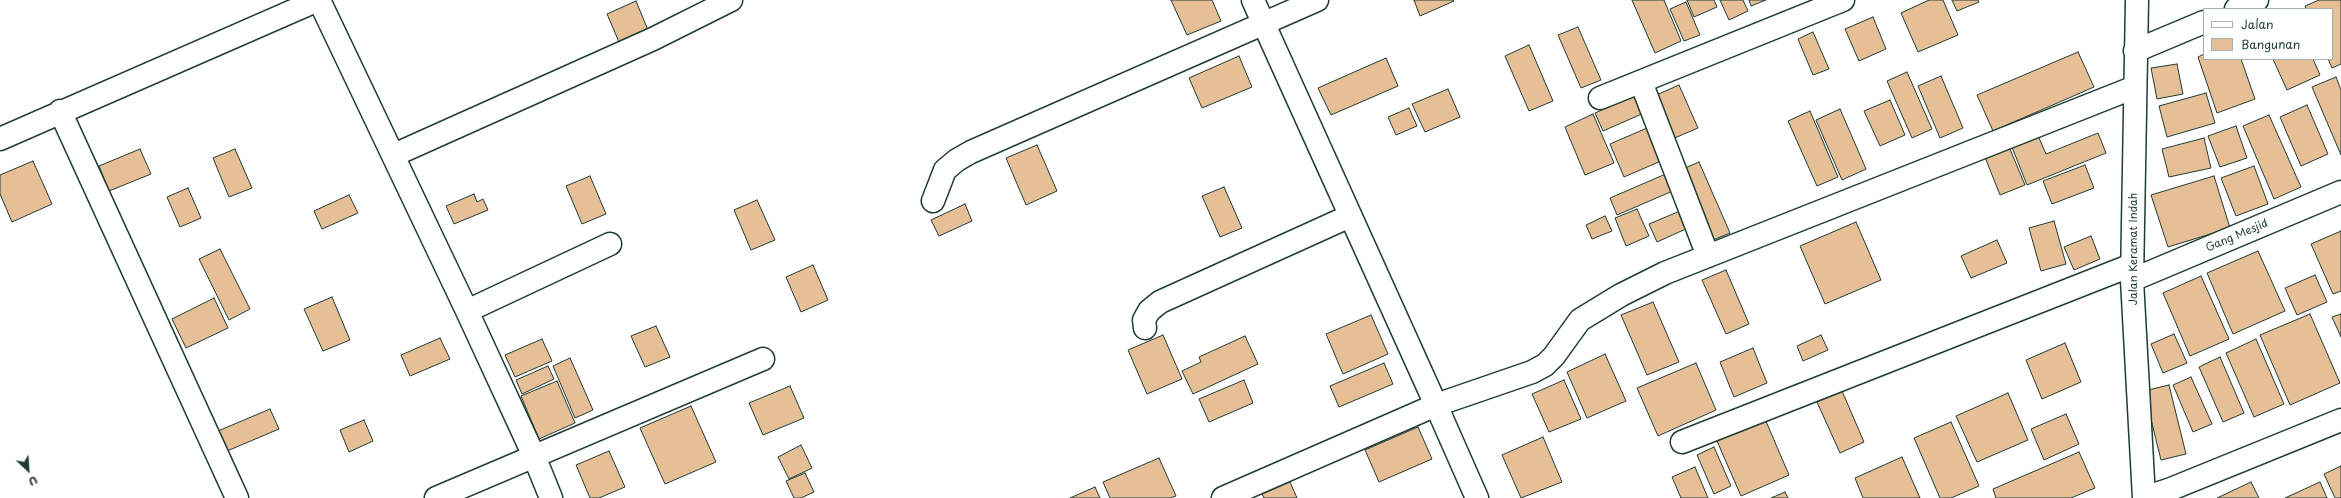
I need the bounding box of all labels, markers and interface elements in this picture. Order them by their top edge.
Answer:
legend [2203,8,2333,60]
text: Jalan [2241,15,2274,33]
text: Bangunan [2241,35,2300,53]
street label: Jalan Keramat Indah [2127,193,2141,305]
street label: Gang Mesjid [2204,217,2270,255]
north arrow [8,450,48,490]
text: U [26,472,41,491]

